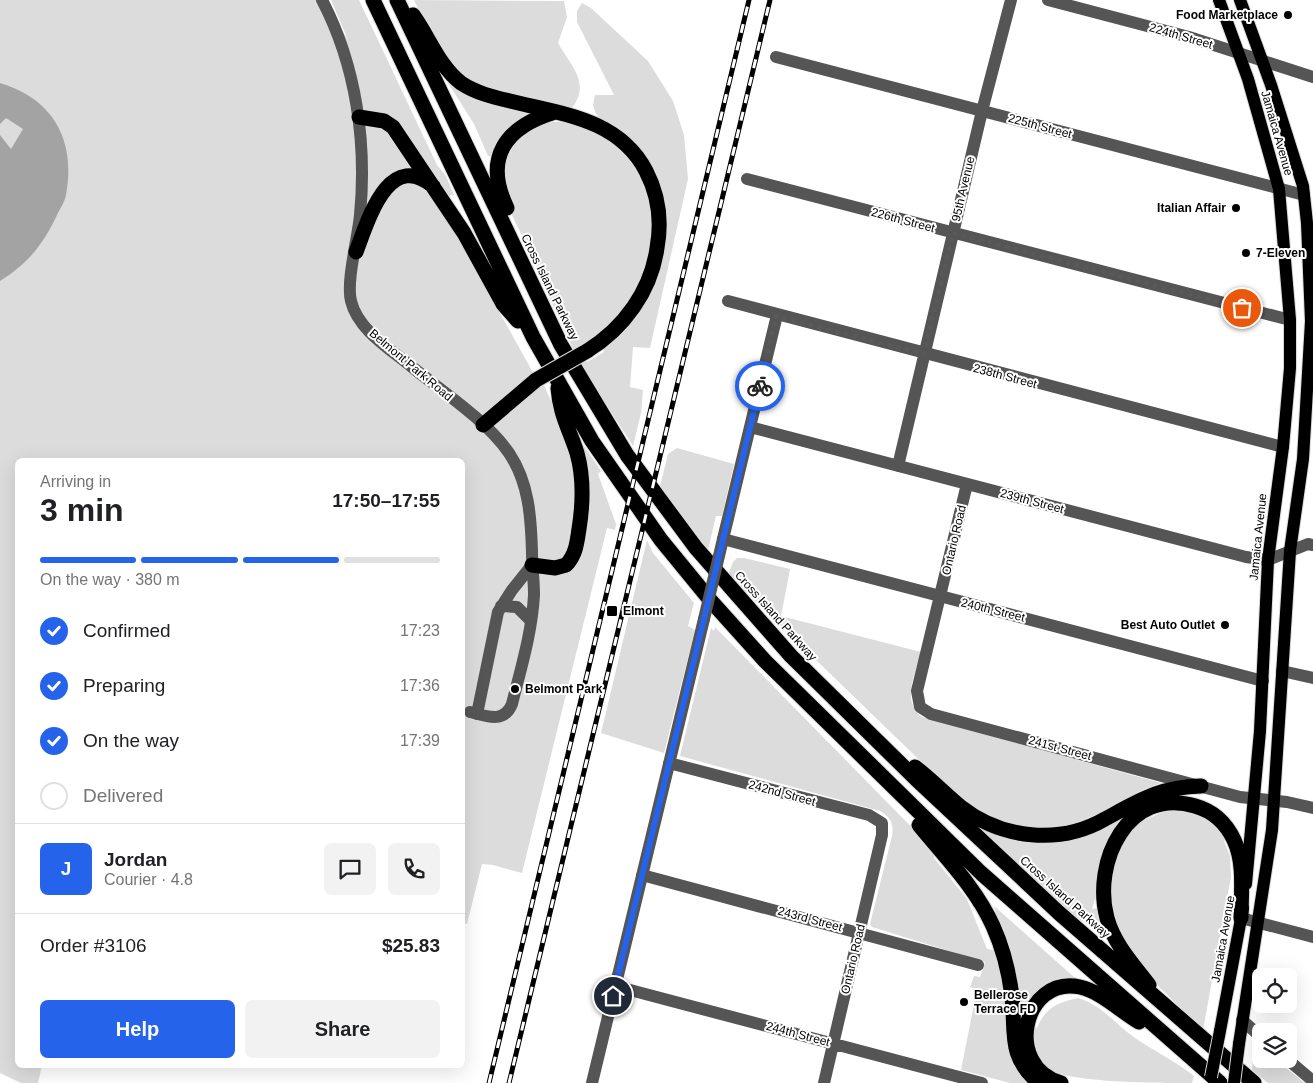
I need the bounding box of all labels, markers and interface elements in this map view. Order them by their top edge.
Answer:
place label: Food Marketplace [1176,8,1278,22]
marker: Food Marketplace [1282,9,1294,21]
street label: 224th Street [1148,20,1215,52]
street label: Jamaica Avenue [1258,89,1296,177]
street label: 225th Street [1007,111,1074,141]
street label: 95th Avenue [949,155,977,223]
place label: Italian Affair [1157,201,1226,215]
marker: Italian Affair [1230,202,1242,214]
street label: 226th Street [870,205,937,235]
street label: Cross Island Parkway [518,232,582,342]
place label: 7-Eleven [1256,246,1305,260]
marker: 7-Eleven [1240,247,1252,259]
pin [1221,287,1263,329]
icon: bag [1228,294,1256,322]
street label: Belmont Park Road [367,326,455,404]
courier [735,361,785,411]
street label: 238th Street [972,361,1039,391]
icon: bike [746,372,774,400]
text: Arriving in [40,473,111,490]
street label: 239th Street [999,486,1066,516]
text: 17:50–17:55 [332,490,440,511]
text: 3 min [40,492,124,528]
street label: Jamaica Avenue [1246,492,1270,581]
street label: Ontario Road [939,504,969,576]
street label: Cross Island Parkway [732,568,820,664]
text: On the way · 380 m [40,571,180,588]
street label: 240th Street [960,595,1027,625]
marker: Elmont [605,604,619,618]
place label: Elmont [623,604,664,618]
icon: check [40,617,68,645]
place label: Best Auto Outlet [1121,618,1215,632]
marker: Best Auto Outlet [1219,619,1231,631]
text: Confirmed [83,620,171,641]
text: 17:23 [400,622,440,639]
icon: check [40,672,68,700]
text: Preparing [83,675,165,696]
text: 17:36 [400,677,440,694]
place label: Belmont Park [525,682,603,696]
marker: Belmont Park [509,683,521,695]
icon: check [40,727,68,755]
text: On the way [83,730,179,751]
text: 17:39 [400,732,440,749]
street label: 241st Street [1027,733,1094,763]
street label: 242nd Street [747,777,818,809]
text: Delivered [83,785,163,806]
button: chat [324,843,376,895]
button: phone [388,843,440,895]
text: Jordan [104,849,167,870]
street label: Cross Island Parkway [1017,853,1113,941]
text: J [61,858,71,879]
text: Courier · 4.8 [104,871,193,888]
street label: Jamaica Avenue [1208,894,1238,983]
street label: 243rd Street [776,904,844,934]
street label: Ontario Road [838,923,868,995]
text: Order #3106 [40,935,147,956]
text: $25.83 [382,935,440,956]
map controls [1252,968,1297,1068]
button: locate [1252,968,1297,1013]
pin [592,975,634,1017]
icon: home [599,982,627,1010]
place label: Bellerose Terrace FD [974,988,1036,1016]
marker: Bellerose Terrace FD [958,996,970,1008]
button: Help [40,1000,235,1058]
button: Share [245,1000,440,1058]
street label: 244th Street [765,1019,832,1049]
button: layers [1252,1023,1297,1068]

